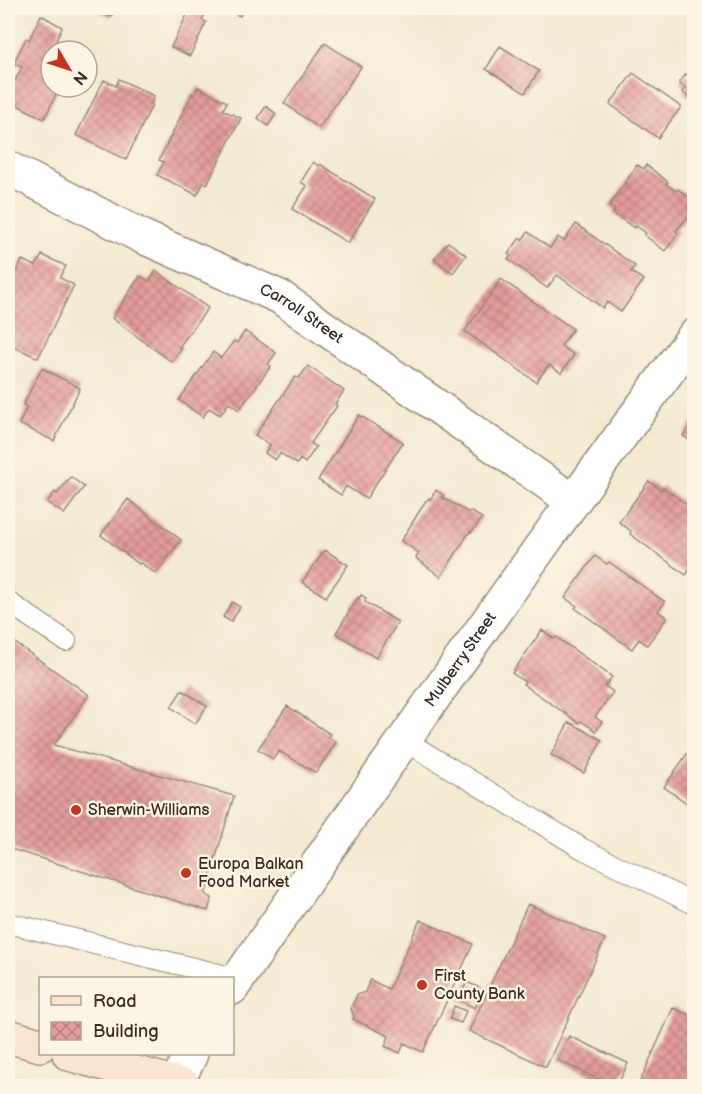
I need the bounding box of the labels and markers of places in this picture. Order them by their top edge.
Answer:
place label: Sherwin-Williams [88,801,209,820]
marker: Sherwin-Williams [69,803,83,817]
place label: Europa Balkan Food Market [198,855,303,892]
marker: Europa Balkan Food Market [179,866,193,880]
place label: First County Bank [434,967,525,1004]
marker: First County Bank [415,978,429,992]

